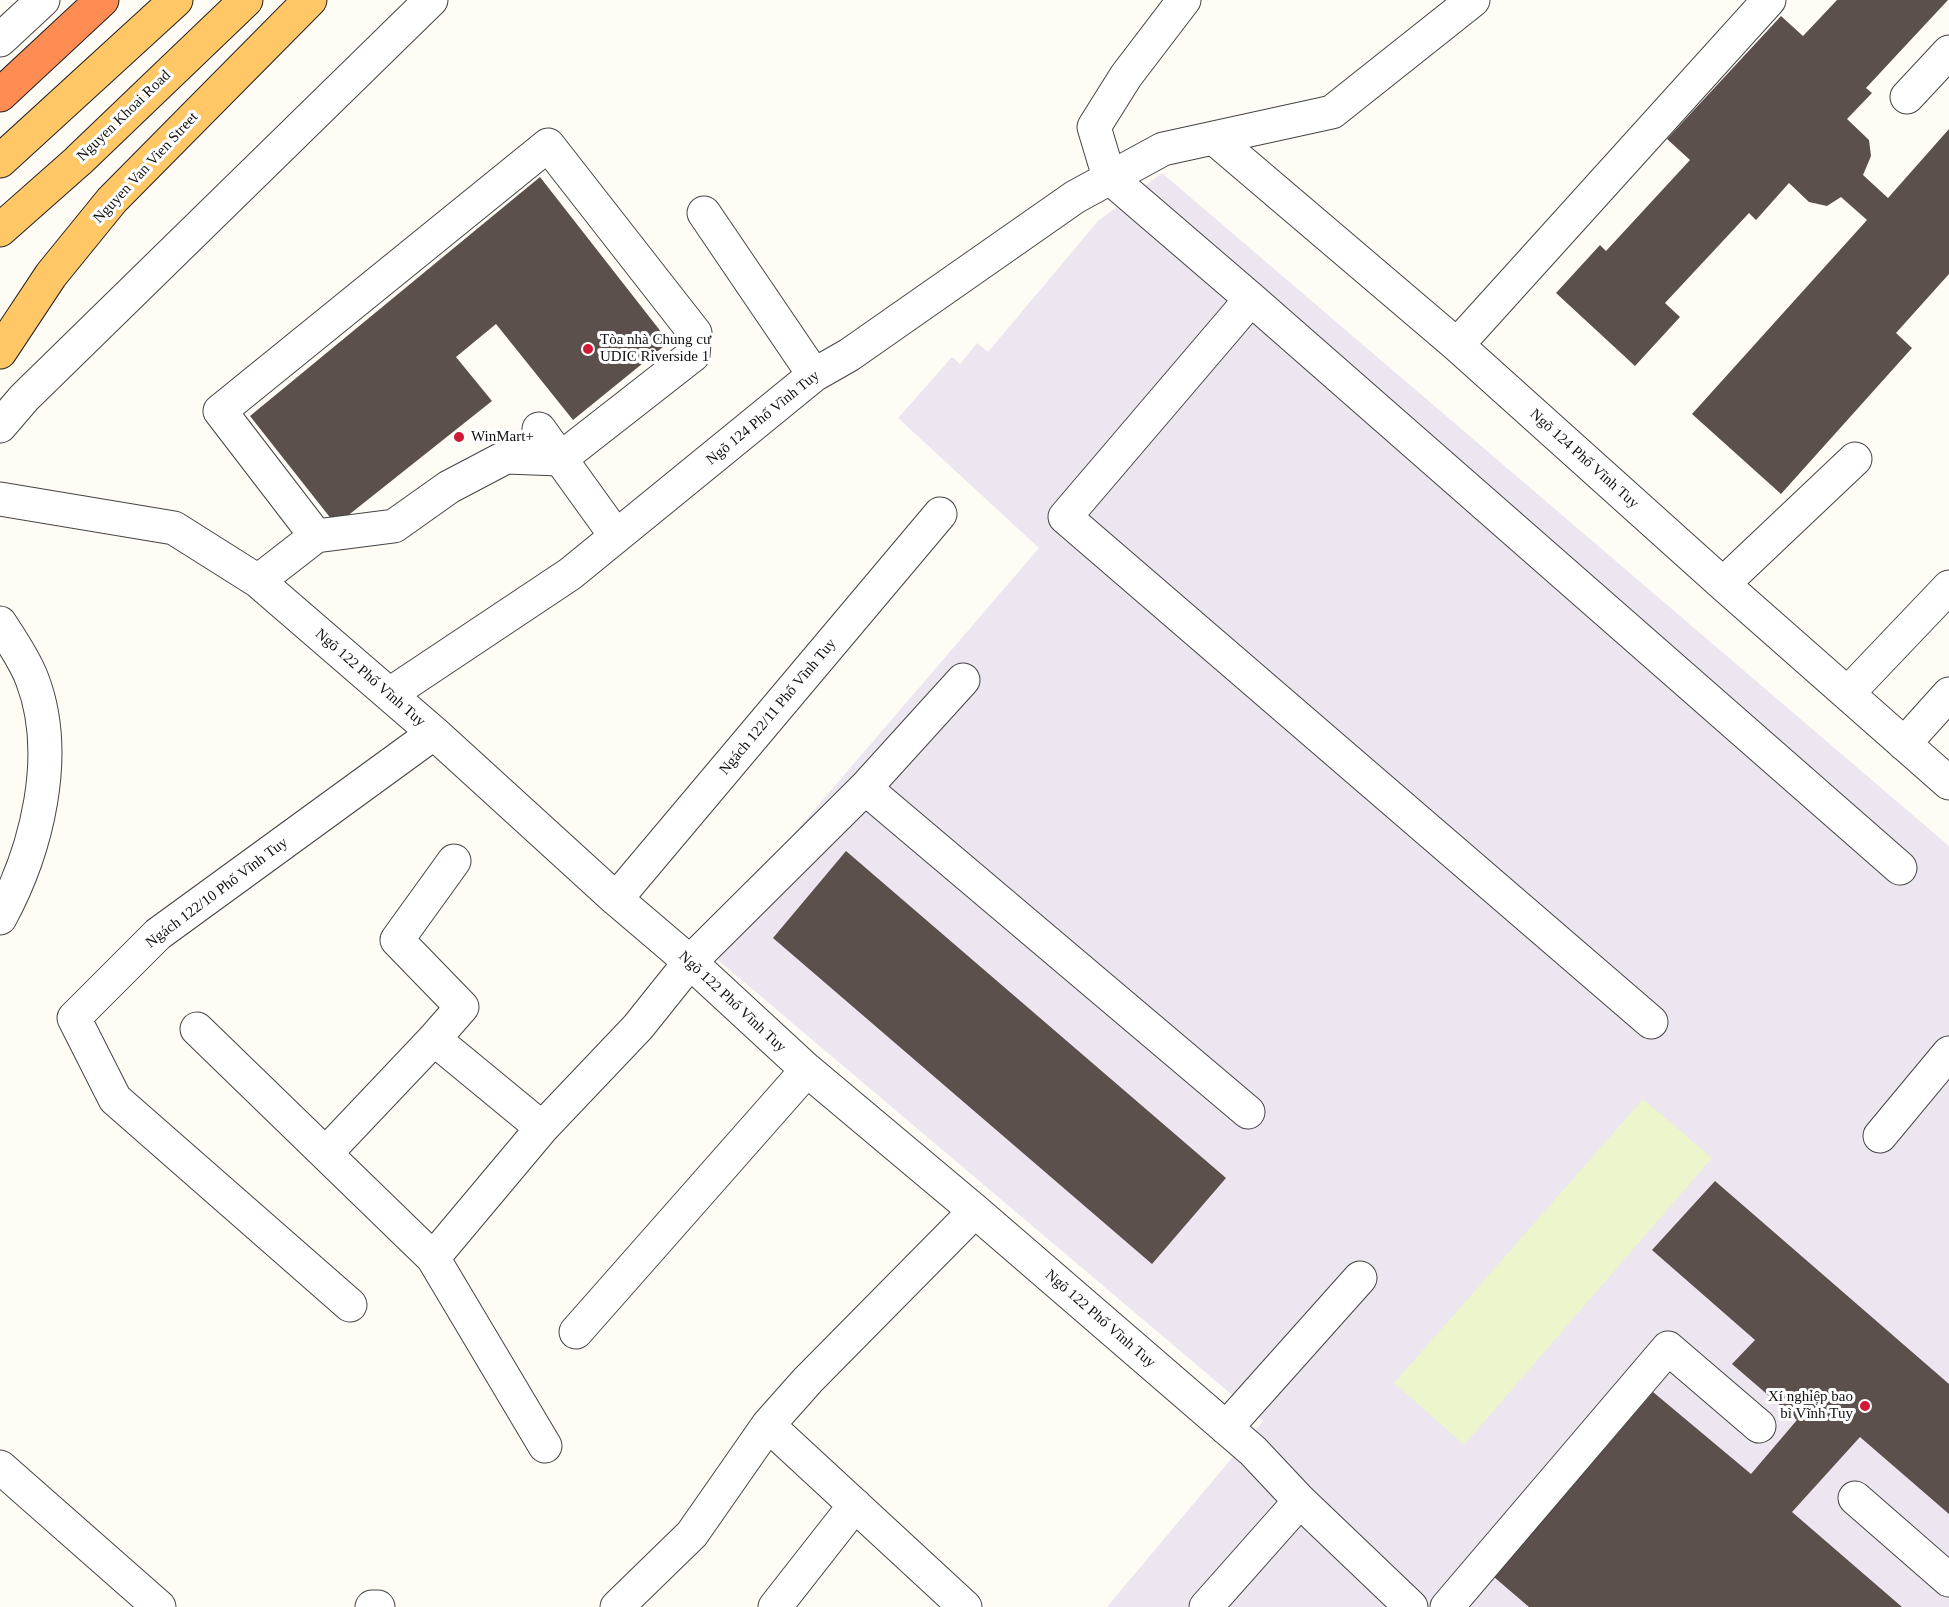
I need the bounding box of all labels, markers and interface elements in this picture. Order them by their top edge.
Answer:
street label: Nguyen Khoai Road [73,67,175,165]
street label: Nguyen Van Vien Street [90,109,202,227]
place label: Tòa nhà Chung cư UDIC Riverside 1 [600,331,711,366]
marker: Tòa nhà Chung cư UDIC Riverside 1 [581,342,595,356]
street label: Ngõ 124 Phố Vĩnh Tuy [703,367,823,469]
street label: Ngõ 124 Phố Vĩnh Tuy [1526,405,1642,513]
place label: WinMart+ [471,428,534,446]
marker: WinMart+ [452,430,466,444]
street label: Ngõ 122 Phố Vĩnh Tuy [311,625,429,731]
street label: Ngách 122/11 Phố Vĩnh Tuy [716,635,840,779]
street label: Ngách 122/10 Phố Vĩnh Tuy [143,834,291,952]
street label: Ngõ 122 Phố Vĩnh Tuy [675,948,789,1056]
street label: Ngõ 122 Phố Vĩnh Tuy [1041,1266,1159,1372]
place label: Xí nghiệp bao bì Vĩnh Tuy [1768,1388,1853,1423]
marker: Xí nghiệp bao bì Vĩnh Tuy [1858,1399,1872,1413]

